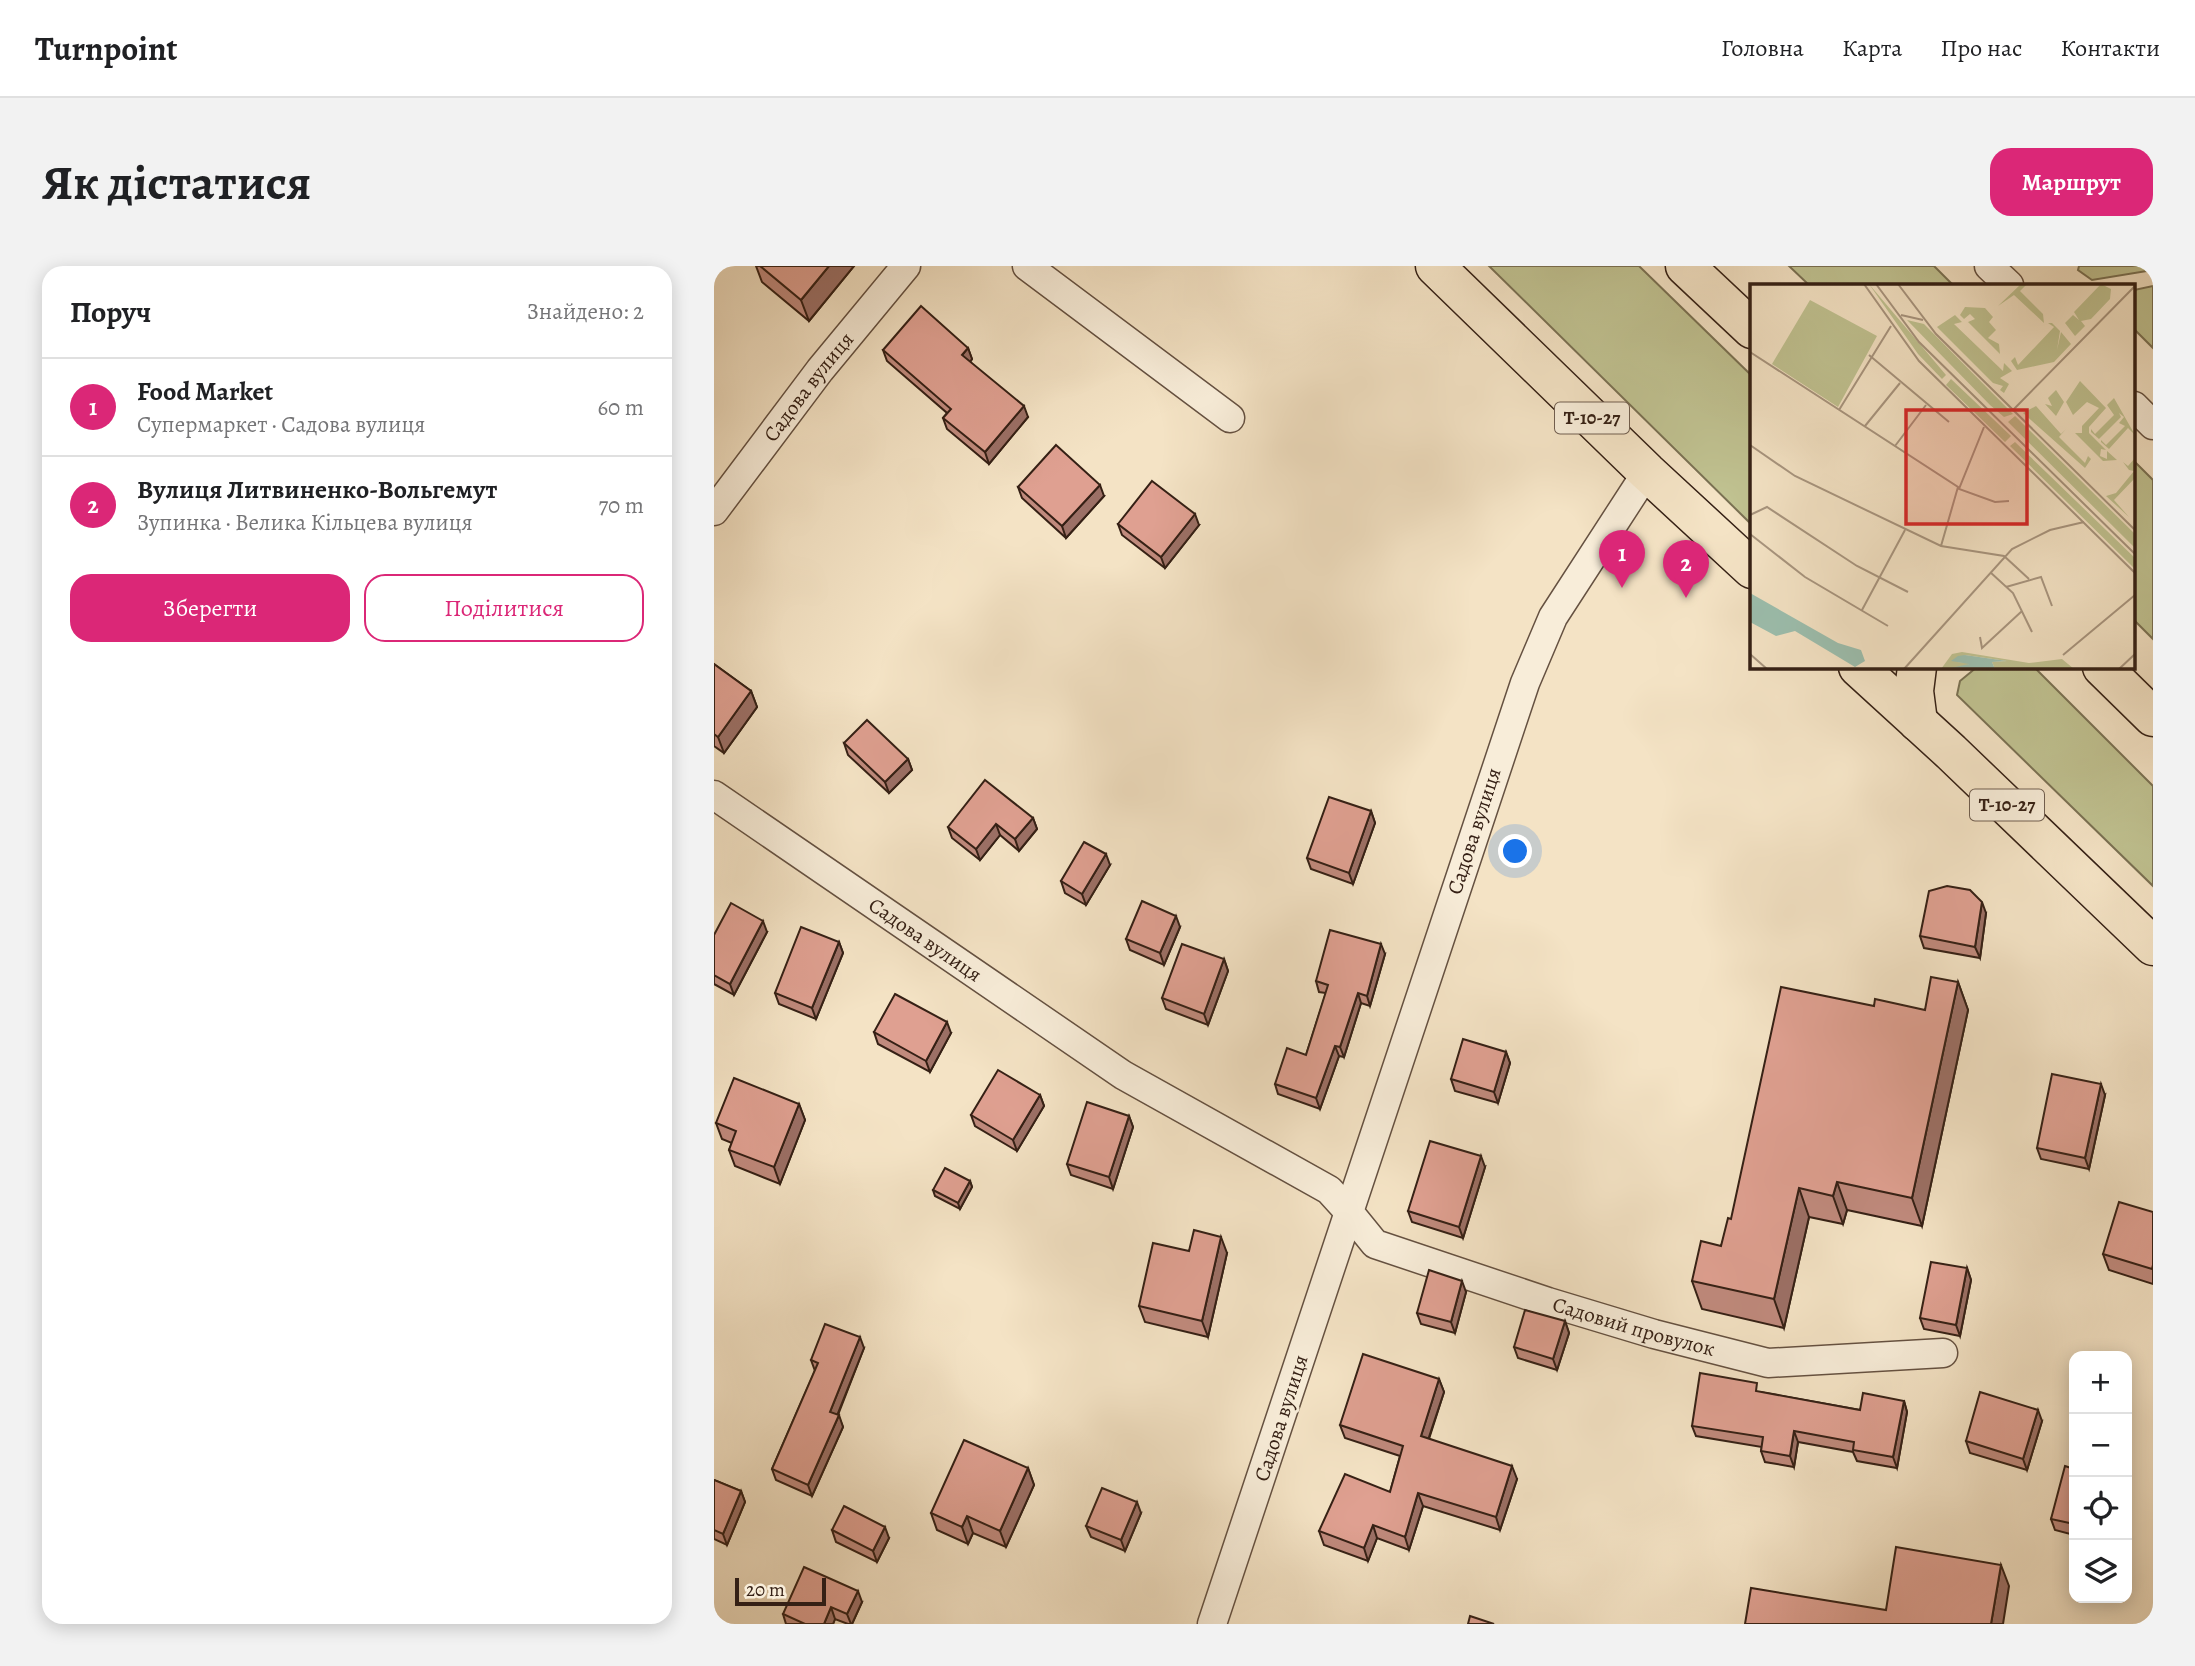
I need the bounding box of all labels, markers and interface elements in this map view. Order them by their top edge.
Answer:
text: Turnpoint [35,26,177,71]
text: Головна [1721,32,1804,64]
text: Карта [1842,32,1902,64]
text: Про нас [1940,32,2022,64]
text: Контакти [2060,32,2160,64]
button: Маршрут [1990,148,2153,216]
text: Як дістатися [42,149,311,216]
inset map [1750,284,2136,668]
text: Поруч [70,292,151,332]
text: Знайдено: 2 [527,296,644,327]
street label: Садова вулиця [757,326,860,447]
text: Food Market [137,374,273,409]
text: 1 [89,392,97,423]
text: 60 m [597,392,644,423]
road number: Т-10-27 [1555,402,1629,434]
text: Супермаркет · Садова вулиця [137,409,425,440]
text: Вулиця Литвиненко-Вольгемут [137,472,497,507]
text: 2 [87,490,99,521]
text: 70 m [598,490,644,521]
text: Зупинка · Велика Кільцева вулиця [137,507,473,538]
pin: 1 [1599,530,1645,588]
pin: 2 [1663,540,1709,598]
button: Зберегти [70,574,350,642]
button: Поділитися [364,574,644,642]
street label: Садова вулиця [1440,764,1508,898]
road number: Т-10-27 [1970,790,2044,820]
your location [1498,834,1532,868]
street label: Садова вулиця [863,891,988,988]
street label: Садовий провулок [1549,1290,1718,1363]
street label: Садова вулиця [1247,1351,1315,1485]
map controls [2069,1351,2132,1603]
button: + [2069,1351,2132,1414]
button: − [2069,1414,2132,1477]
button: locate [2069,1477,2132,1540]
button: layers [2069,1540,2132,1603]
scale bar [735,1575,826,1607]
text: 20 m [746,1577,785,1603]

